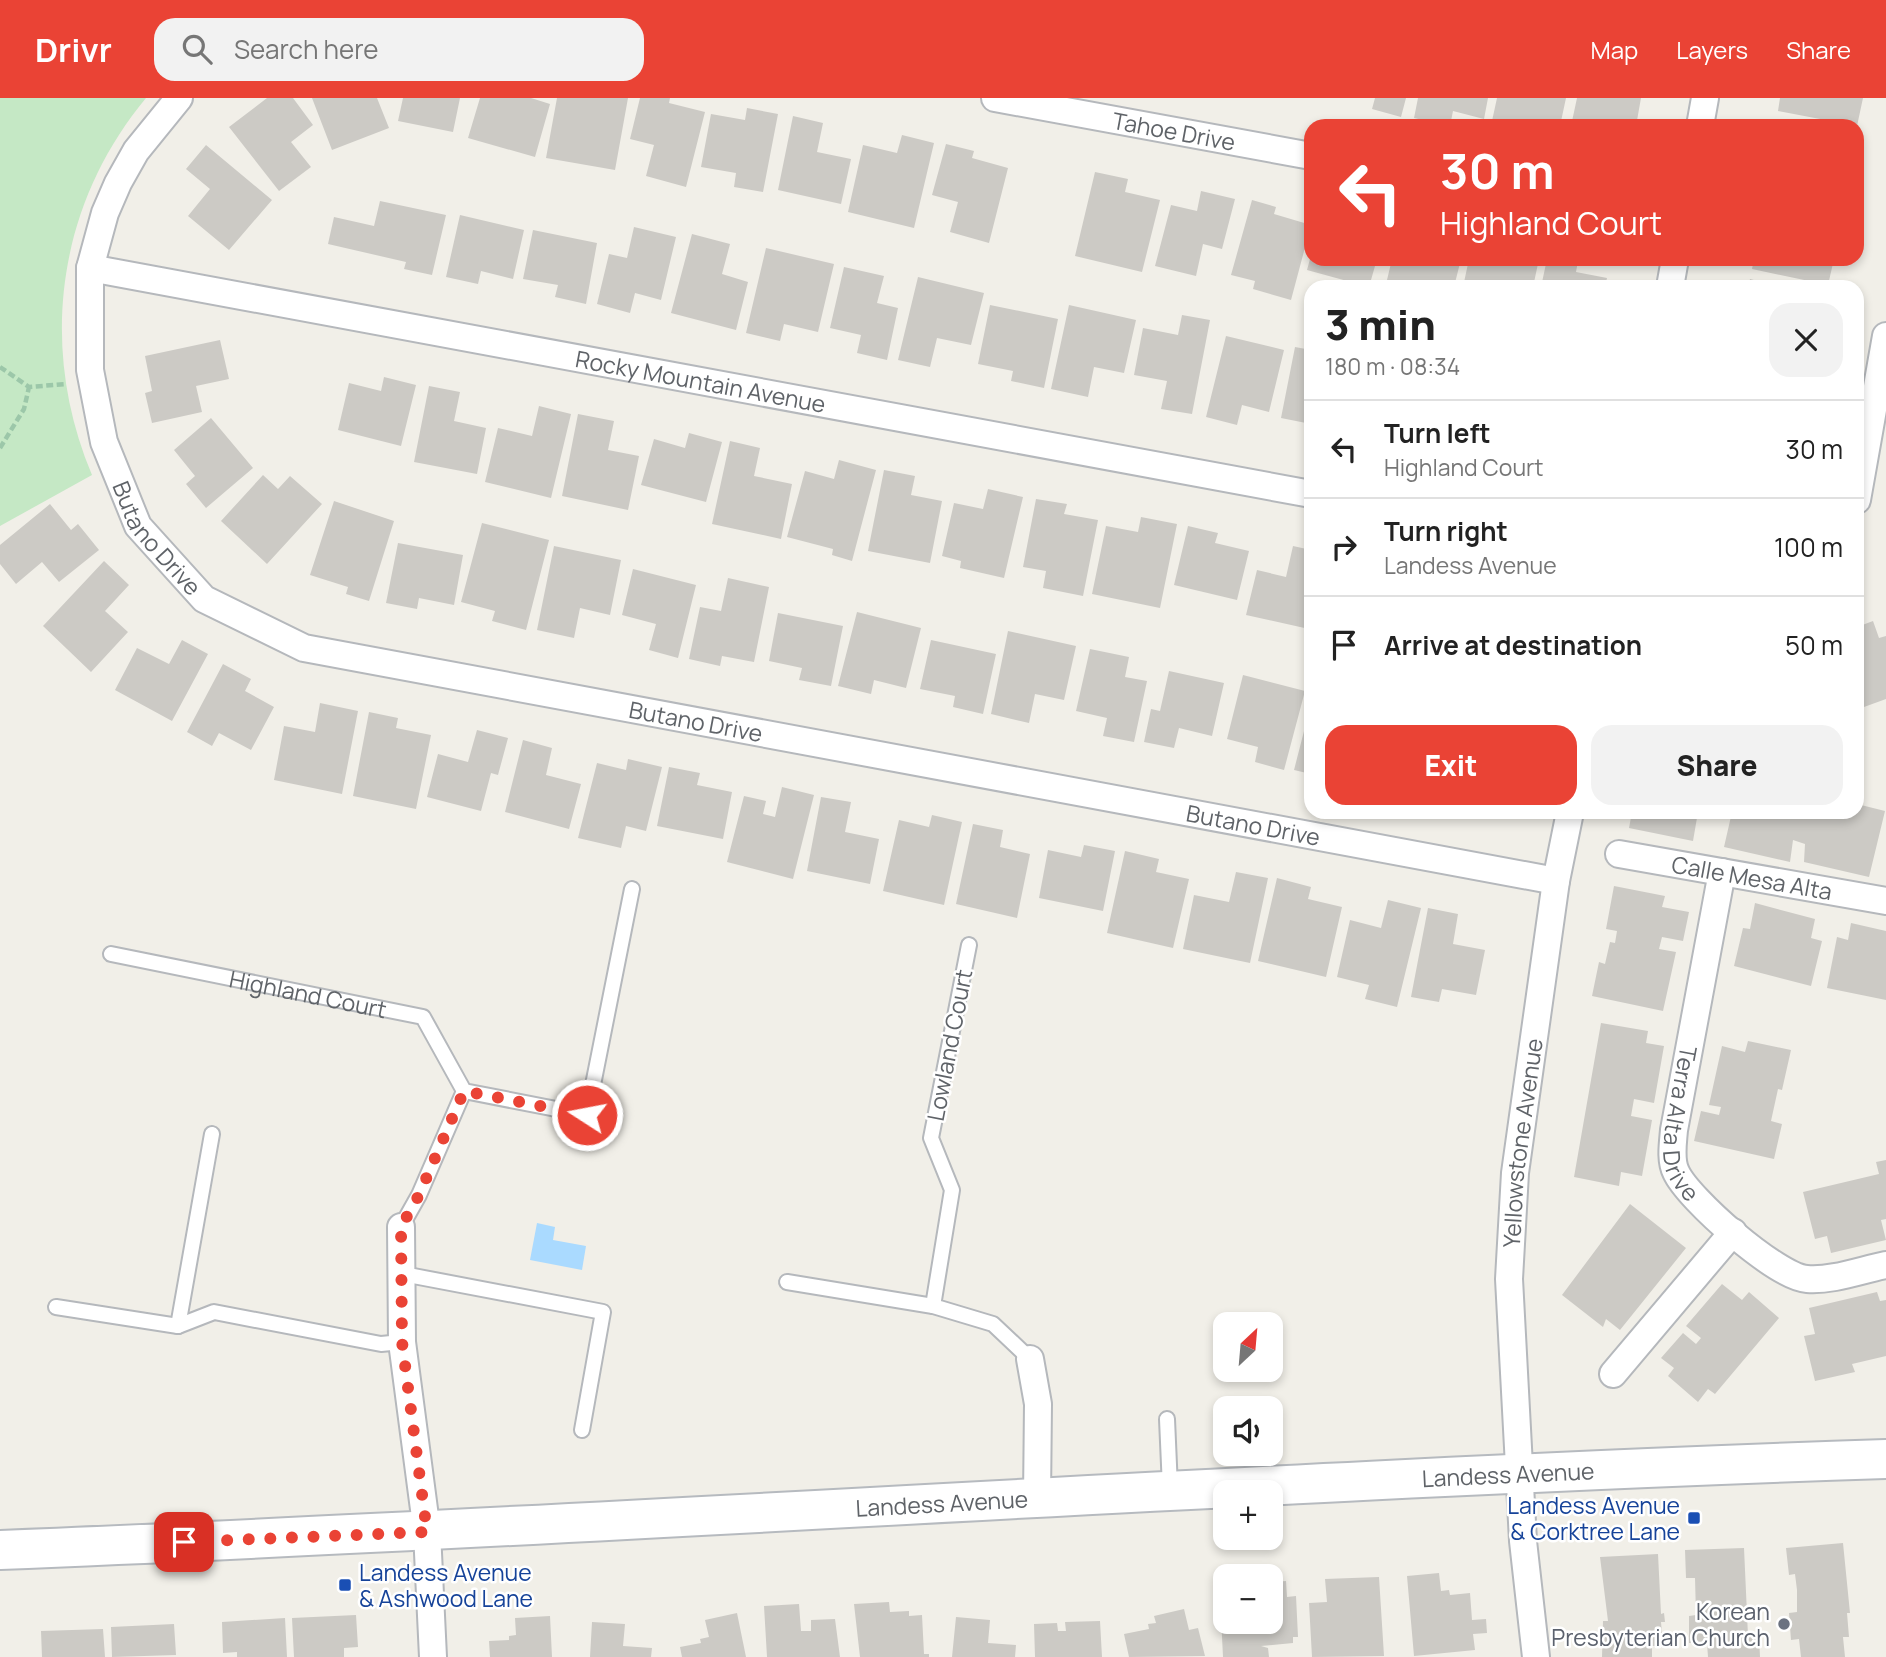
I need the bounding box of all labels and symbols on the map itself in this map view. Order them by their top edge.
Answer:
street label: Tahoe Drive [1110,104,1238,158]
street label: Rocky Mountain Avenue [573,342,828,420]
street label: Butano Drive [105,476,209,602]
street label: Butano Drive [626,693,765,749]
street label: Butano Drive [1184,797,1323,853]
street label: Calle Mesa Alta [1669,848,1835,907]
street label: Highland Court [227,962,389,1025]
street label: Lowland Court [919,966,979,1124]
street label: Yellowstone Avenue [1495,1036,1550,1248]
street label: Terra Alta Drive [1656,1043,1707,1208]
position arrow [550,1078,624,1152]
north arrow [1213,1312,1283,1382]
street label: Landess Avenue [1421,1454,1595,1494]
street label: Landess Avenue [855,1482,1029,1524]
place label: Landess Avenue & Corktree Lane [1507,1489,1680,1547]
marker: Landess Avenue & Corktree Lane [1686,1510,1702,1526]
pin [154,1512,214,1572]
place label: Landess Avenue & Ashwood Lane [359,1556,533,1614]
marker: Landess Avenue & Ashwood Lane [337,1577,353,1593]
place label: Korean Presbyterian Church [1551,1595,1770,1653]
marker: Korean Presbyterian Church [1776,1616,1792,1632]

